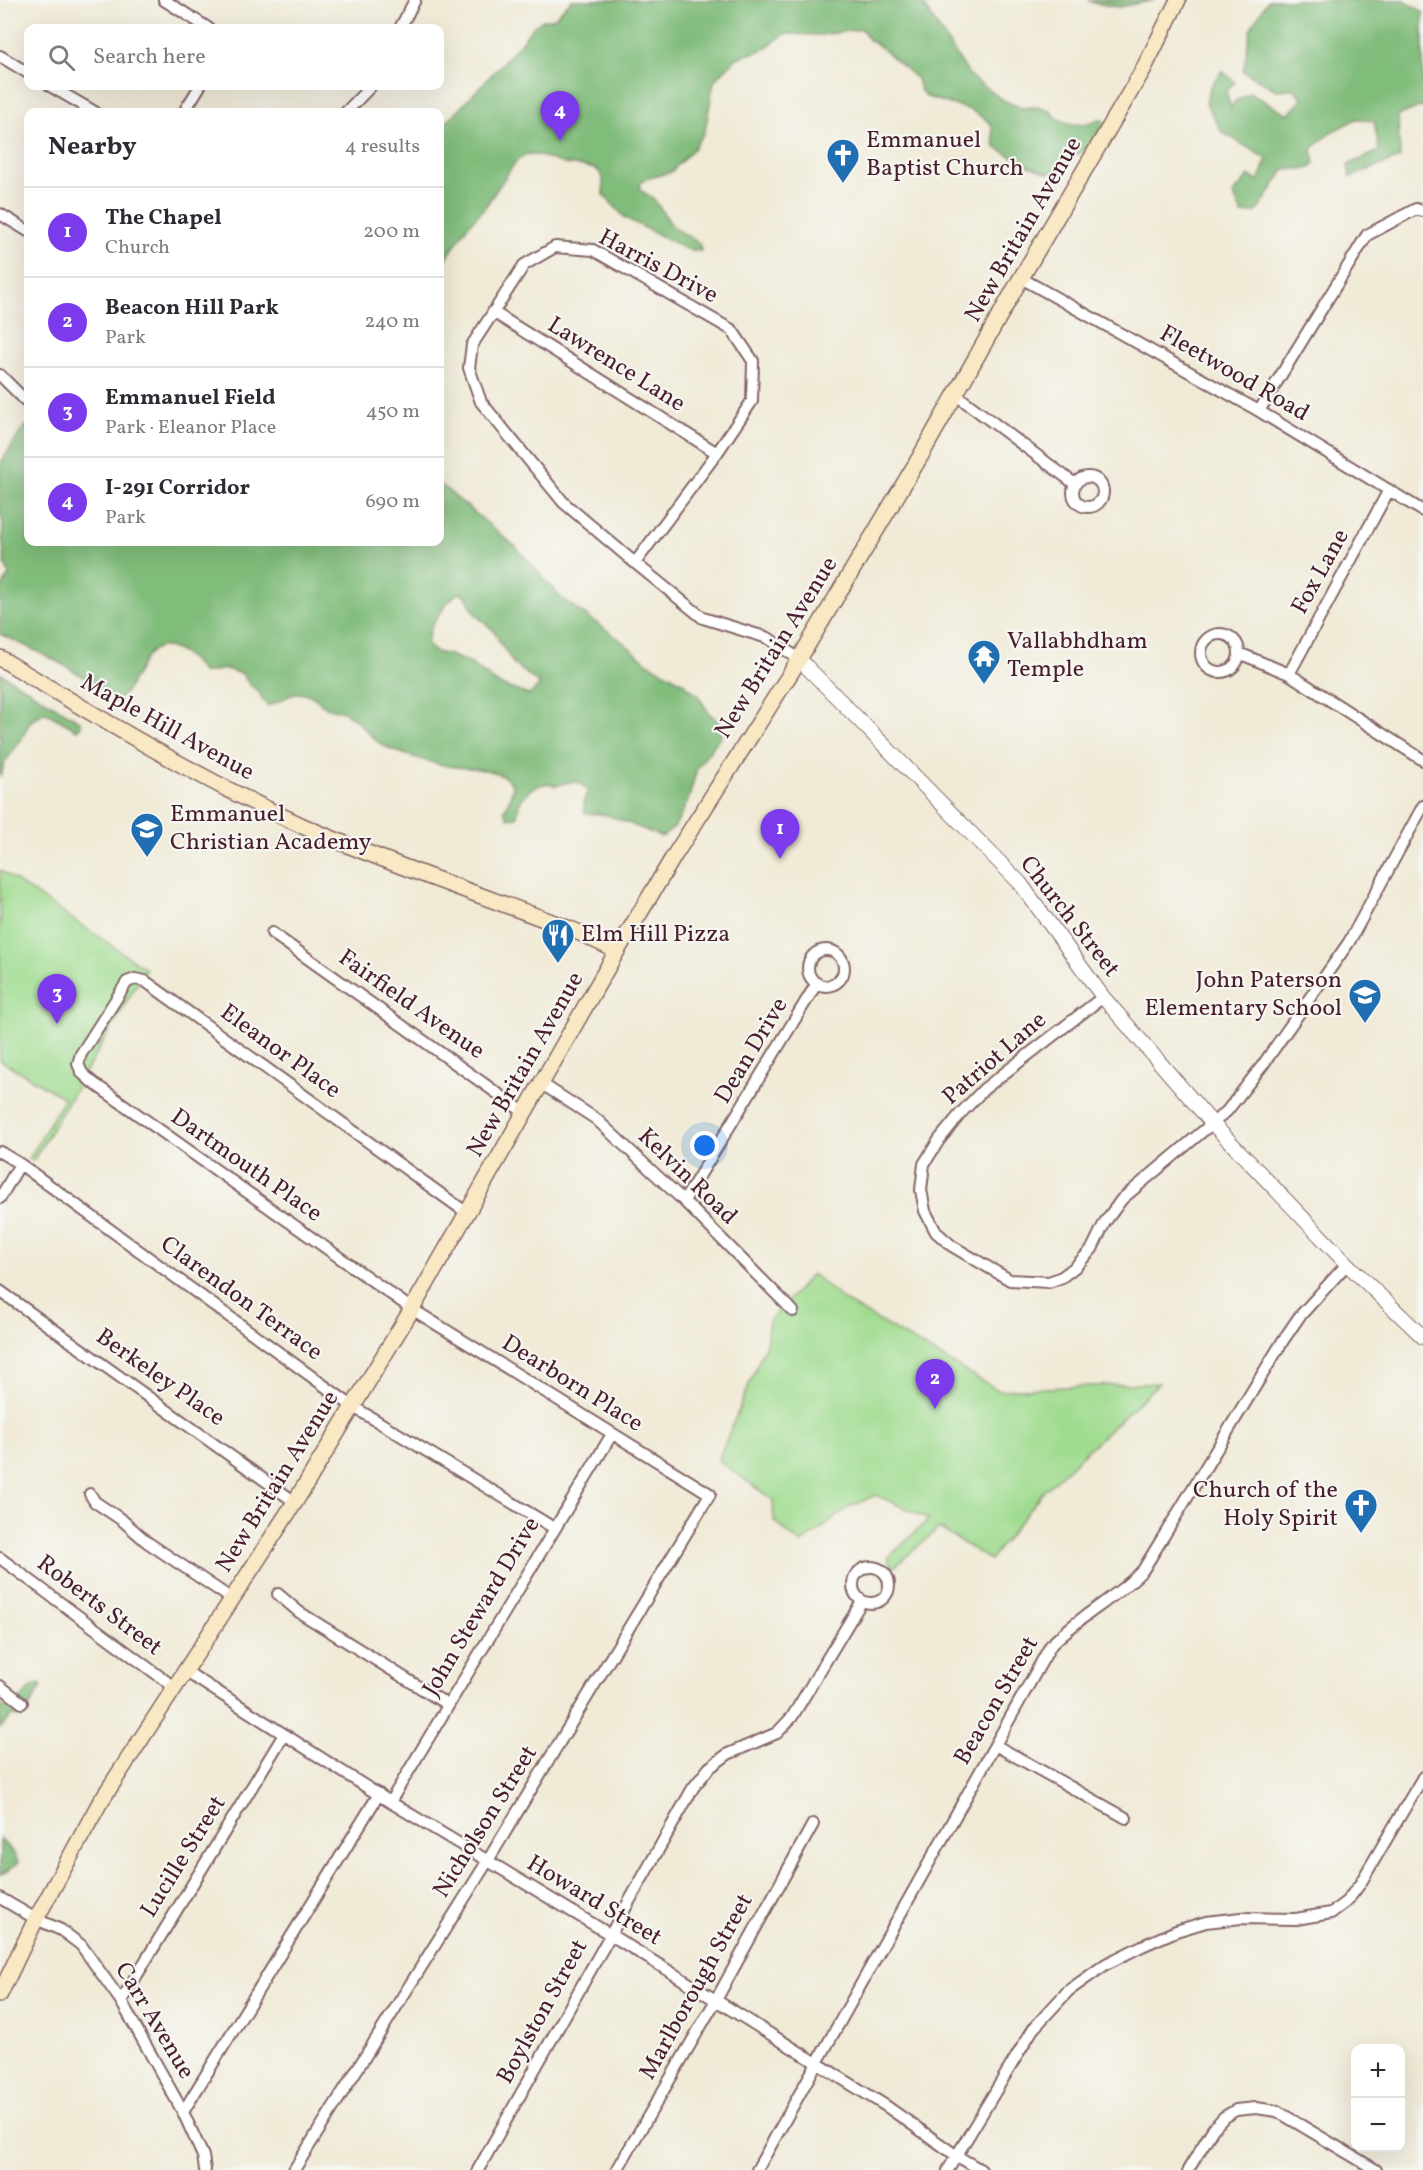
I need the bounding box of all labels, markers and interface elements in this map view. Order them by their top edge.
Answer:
search box [24,24,444,90]
icon: search [45,41,78,74]
text: Search here [93,42,206,73]
pin: 4 [540,92,580,141]
place label: Emmanuel Baptist Church [866,124,1024,186]
text: Nearby [48,129,137,165]
street label: New Britain Avenue [957,131,1091,329]
text: 4 results [345,133,420,161]
church icon: Emmanuel Baptist Church [825,137,861,184]
text: The Chapel [105,203,222,234]
text: 1 [63,218,72,246]
text: 200 m [363,218,420,246]
street label: Harris Drive [592,221,724,313]
text: Church [105,234,170,262]
text: Beacon Hill Park [105,293,279,324]
text: 2 [62,308,73,336]
text: 240 m [365,308,420,336]
street label: Lawrence Lane [540,309,692,421]
street label: Fleetwood Road [1153,317,1315,431]
text: Park [105,324,146,352]
text: Emmanuel Field [105,383,276,414]
text: 3 [62,398,73,426]
text: 450 m [366,398,420,426]
text: Park · Eleanor Place [105,414,276,442]
text: I-291 Corridor [105,473,250,504]
text: 4 [61,488,74,516]
text: 690 m [365,488,420,516]
text: Park [105,504,146,532]
street label: Fox Lane [1284,523,1358,621]
street label: New Britain Avenue [707,550,847,746]
place label: Vallabhdham Temple [1007,625,1148,687]
temple icon: Vallabhdham Temple [966,638,1002,685]
street label: Maple Hill Avenue [74,666,260,790]
place label: Emmanuel Christian Academy [170,798,372,860]
pin: 1 [760,810,800,859]
school or university icon: Emmanuel Christian Academy [129,811,165,858]
street label: Church Street [1011,849,1127,985]
restaurant icon: Elm Hill Pizza [540,917,576,964]
place label: Elm Hill Pizza [581,918,730,952]
street label: Fairfield Avenue [331,942,491,1068]
place label: John Paterson Elementary School [1144,964,1342,1026]
street label: New Britain Avenue [459,966,593,1164]
pin: 3 [38,974,76,1024]
school or university icon: John Paterson Elementary School [1347,977,1383,1024]
street label: Dean Drive [707,991,797,1111]
street label: Eleanor Place [213,996,347,1108]
street label: Patriot Lane [935,1004,1055,1114]
street label: Dartmouth Place [163,1101,329,1231]
street label: Kelvin Road [629,1121,745,1233]
your location [690,1131,719,1160]
street label: Clarendon Terrace [153,1228,329,1370]
street label: Berkeley Place [88,1321,232,1435]
street label: Dearborn Place [495,1327,649,1441]
pin: 2 [916,1360,954,1409]
street label: New Britain Avenue [208,1384,348,1580]
place label: Church of the Holy Spirit [1193,1474,1338,1536]
church icon: Church of the Holy Spirit [1343,1487,1379,1534]
street label: John Steward Drive [415,1511,549,1703]
street label: Roberts Street [29,1547,169,1665]
street label: Beacon Street [946,1630,1048,1772]
street label: Nicholson Street [425,1739,547,1905]
street label: Lucille Street [133,1789,235,1925]
street label: Howard Street [520,1847,668,1955]
street label: Marlborough Street [632,1888,762,2086]
street label: Boylston Street [489,1933,597,2091]
street label: Carr Avenue [106,1956,202,2086]
map controls [1351,2044,1405,2152]
button: + [1351,2044,1405,2098]
button: − [1351,2098,1405,2152]

